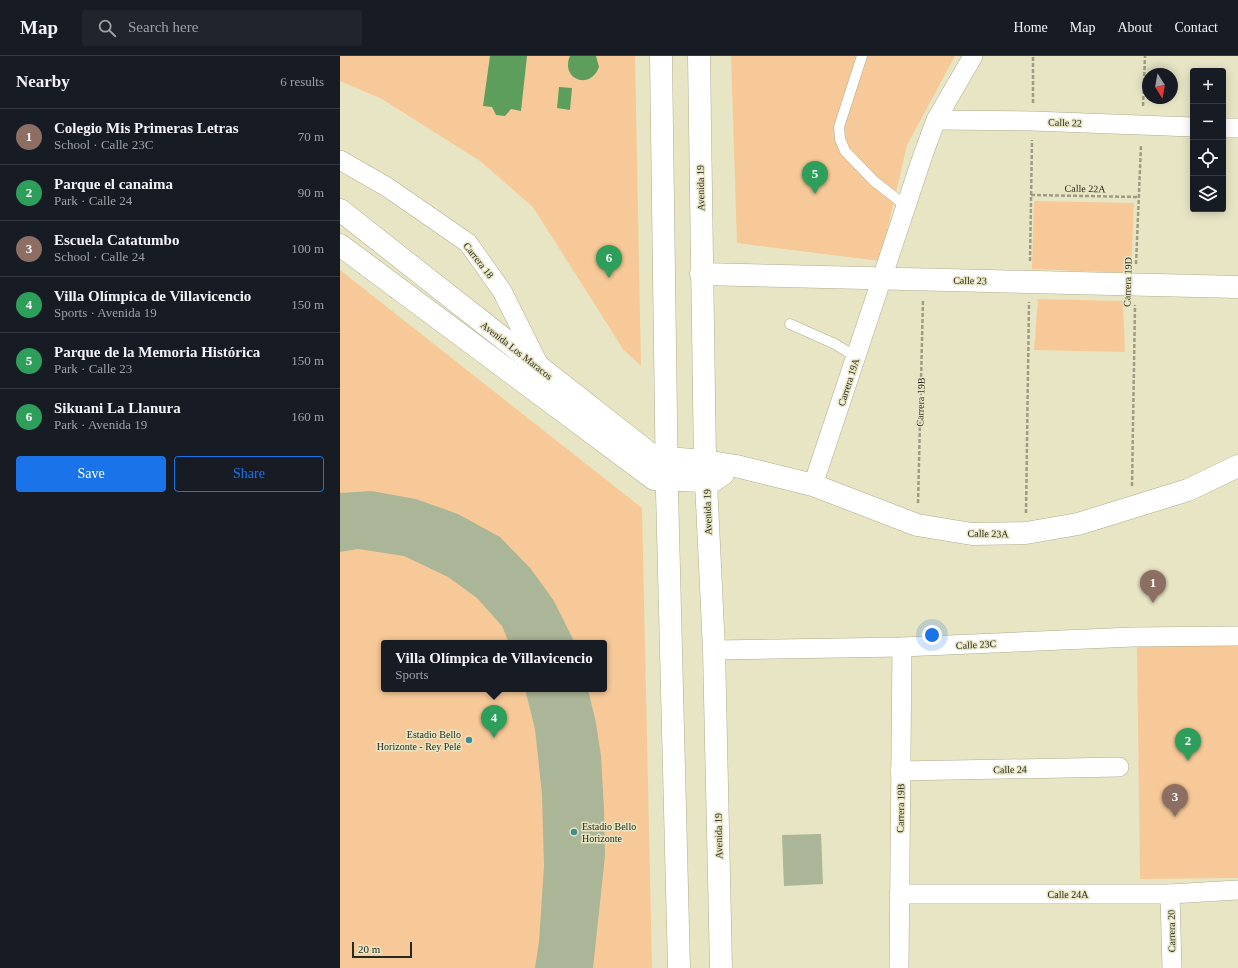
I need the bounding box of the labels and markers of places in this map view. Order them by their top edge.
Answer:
pin: 5 [802,161,828,194]
pin: 6 [596,245,622,278]
pin: 1 [1140,570,1166,603]
pin: 4 [481,705,507,738]
pin: 2 [1175,728,1201,761]
place label: Estadio Bello Horizonte - Rey Pelé [377,729,462,752]
marker: Estadio Bello Horizonte - Rey Pelé [464,735,474,745]
pin: 3 [1162,784,1188,817]
place label: Estadio Bello Horizonte [582,821,636,844]
marker: Estadio Bello Horizonte [569,827,579,837]

